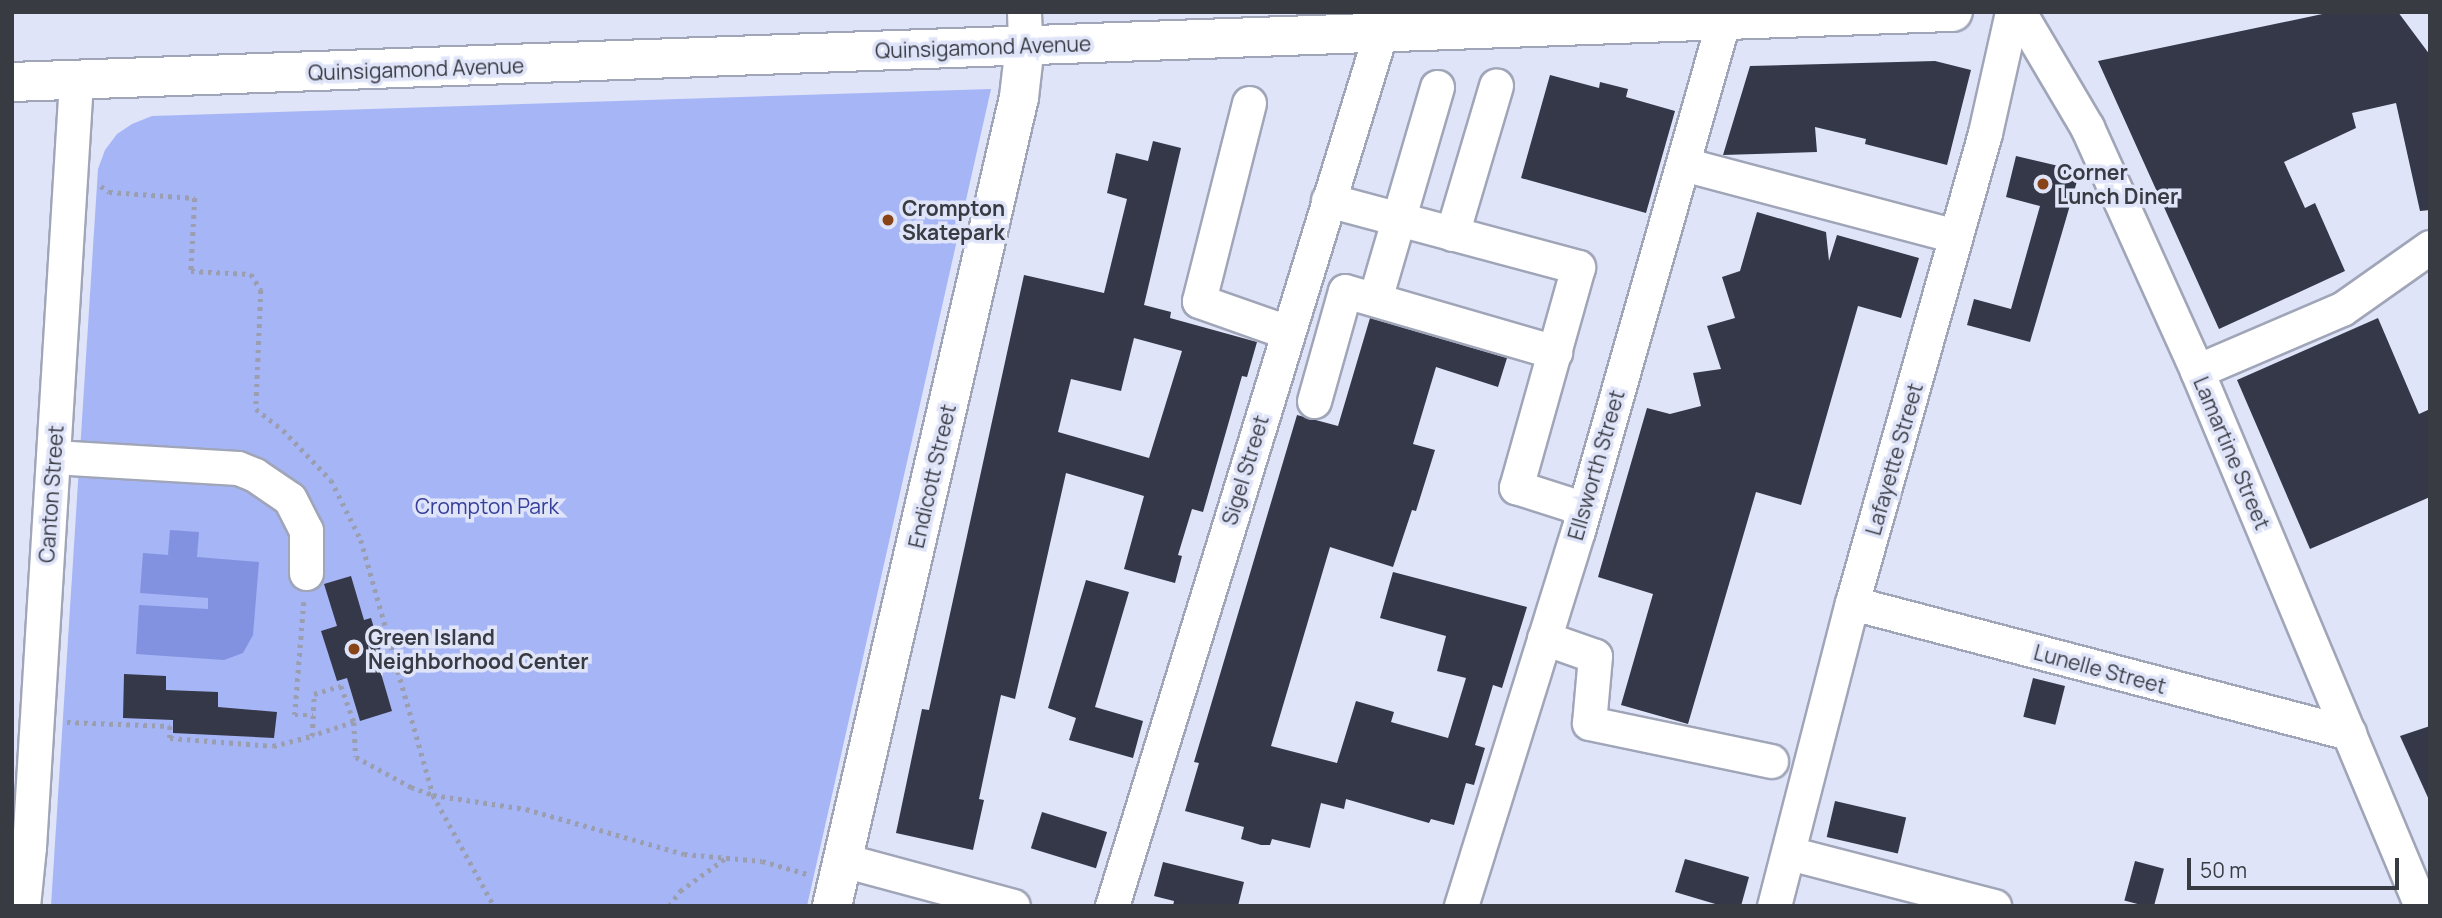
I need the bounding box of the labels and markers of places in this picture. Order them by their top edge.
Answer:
place label: Corner Lunch Diner [2057,159,2178,209]
marker: Corner Lunch Diner [2035,176,2051,192]
place label: Crompton Skatepark [902,195,1005,245]
marker: Crompton Skatepark [880,212,896,228]
place label: Green Island Neighborhood Center [368,624,589,674]
marker: Green Island Neighborhood Center [346,641,362,657]

